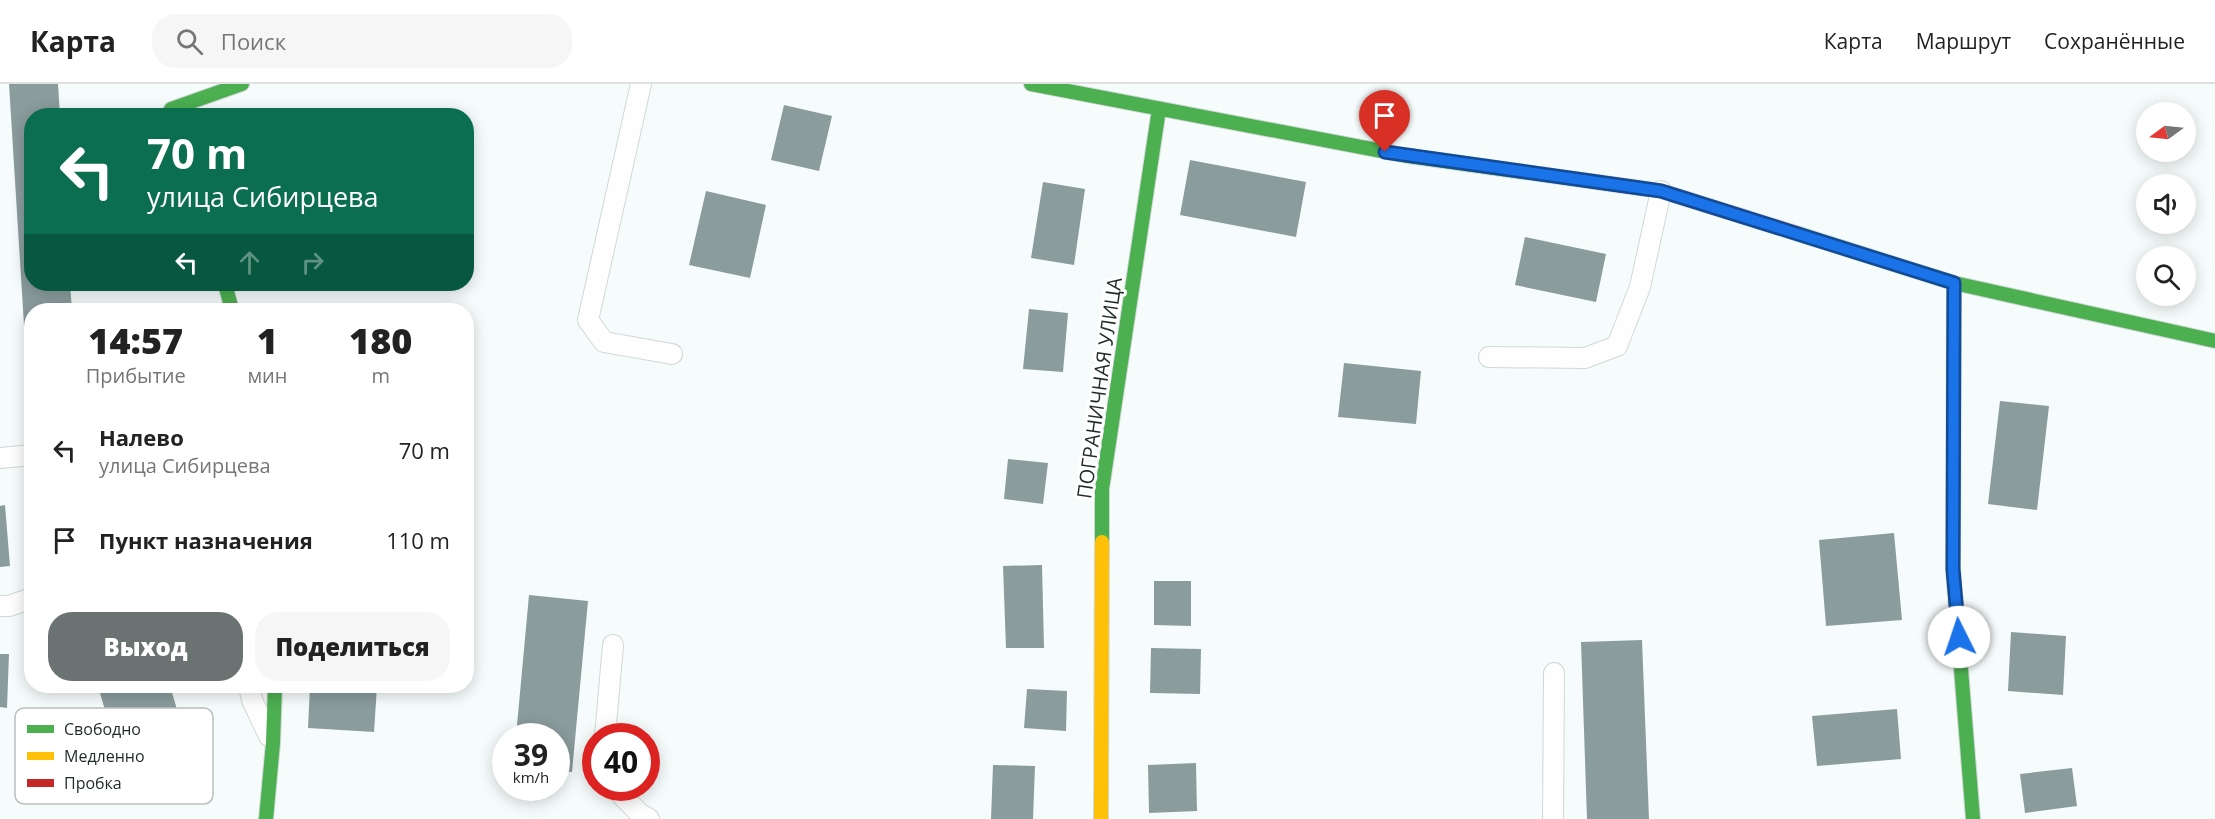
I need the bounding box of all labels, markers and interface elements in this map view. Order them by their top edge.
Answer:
search box [152,14,572,68]
text: Карта [30,22,116,60]
icon: search [173,25,206,58]
text: Поиск [221,26,286,56]
text: Карта [1824,27,1883,55]
text: Маршрут [1916,27,2011,55]
text: Сохранённые [2044,27,2185,55]
pin [1359,90,1410,152]
icon: arrive [1368,99,1401,132]
north arrow [2136,102,2196,162]
map controls [2136,102,2196,306]
text: 70 m [147,124,247,181]
icon: left [48,132,126,210]
button: sound [2136,174,2196,234]
text: улица Сибирцева [147,178,379,215]
icon: left [170,246,203,279]
icon: ahead [233,246,266,279]
icon: right [296,246,329,279]
button: search [2136,246,2196,306]
street label: ПОГРАНИЧНАЯ УЛИЦА [1070,275,1128,500]
text: 14:57 [88,316,183,365]
text: 1 [257,316,278,365]
text: 180 [349,316,412,365]
text: Прибытие [86,362,186,389]
text: мин [247,362,287,389]
text: m [371,362,390,389]
text: Налево [99,422,184,452]
icon: left [48,434,81,467]
text: 70 m [399,435,450,465]
text: улица Сибирцева [99,452,271,479]
icon: arrive [48,524,81,557]
text: Пункт назначения [99,525,313,555]
text: 110 m [386,525,450,555]
position arrow [1927,605,1991,669]
button: Выход [48,612,243,681]
button: Поделиться [255,612,450,681]
legend [15,708,213,804]
text: Свободно [64,718,141,740]
speed limit sign: 40 [582,723,660,801]
text: 39 [514,734,548,775]
text: Медленно [64,745,145,767]
text: km/h [513,767,549,787]
text: Пробка [64,772,122,794]

